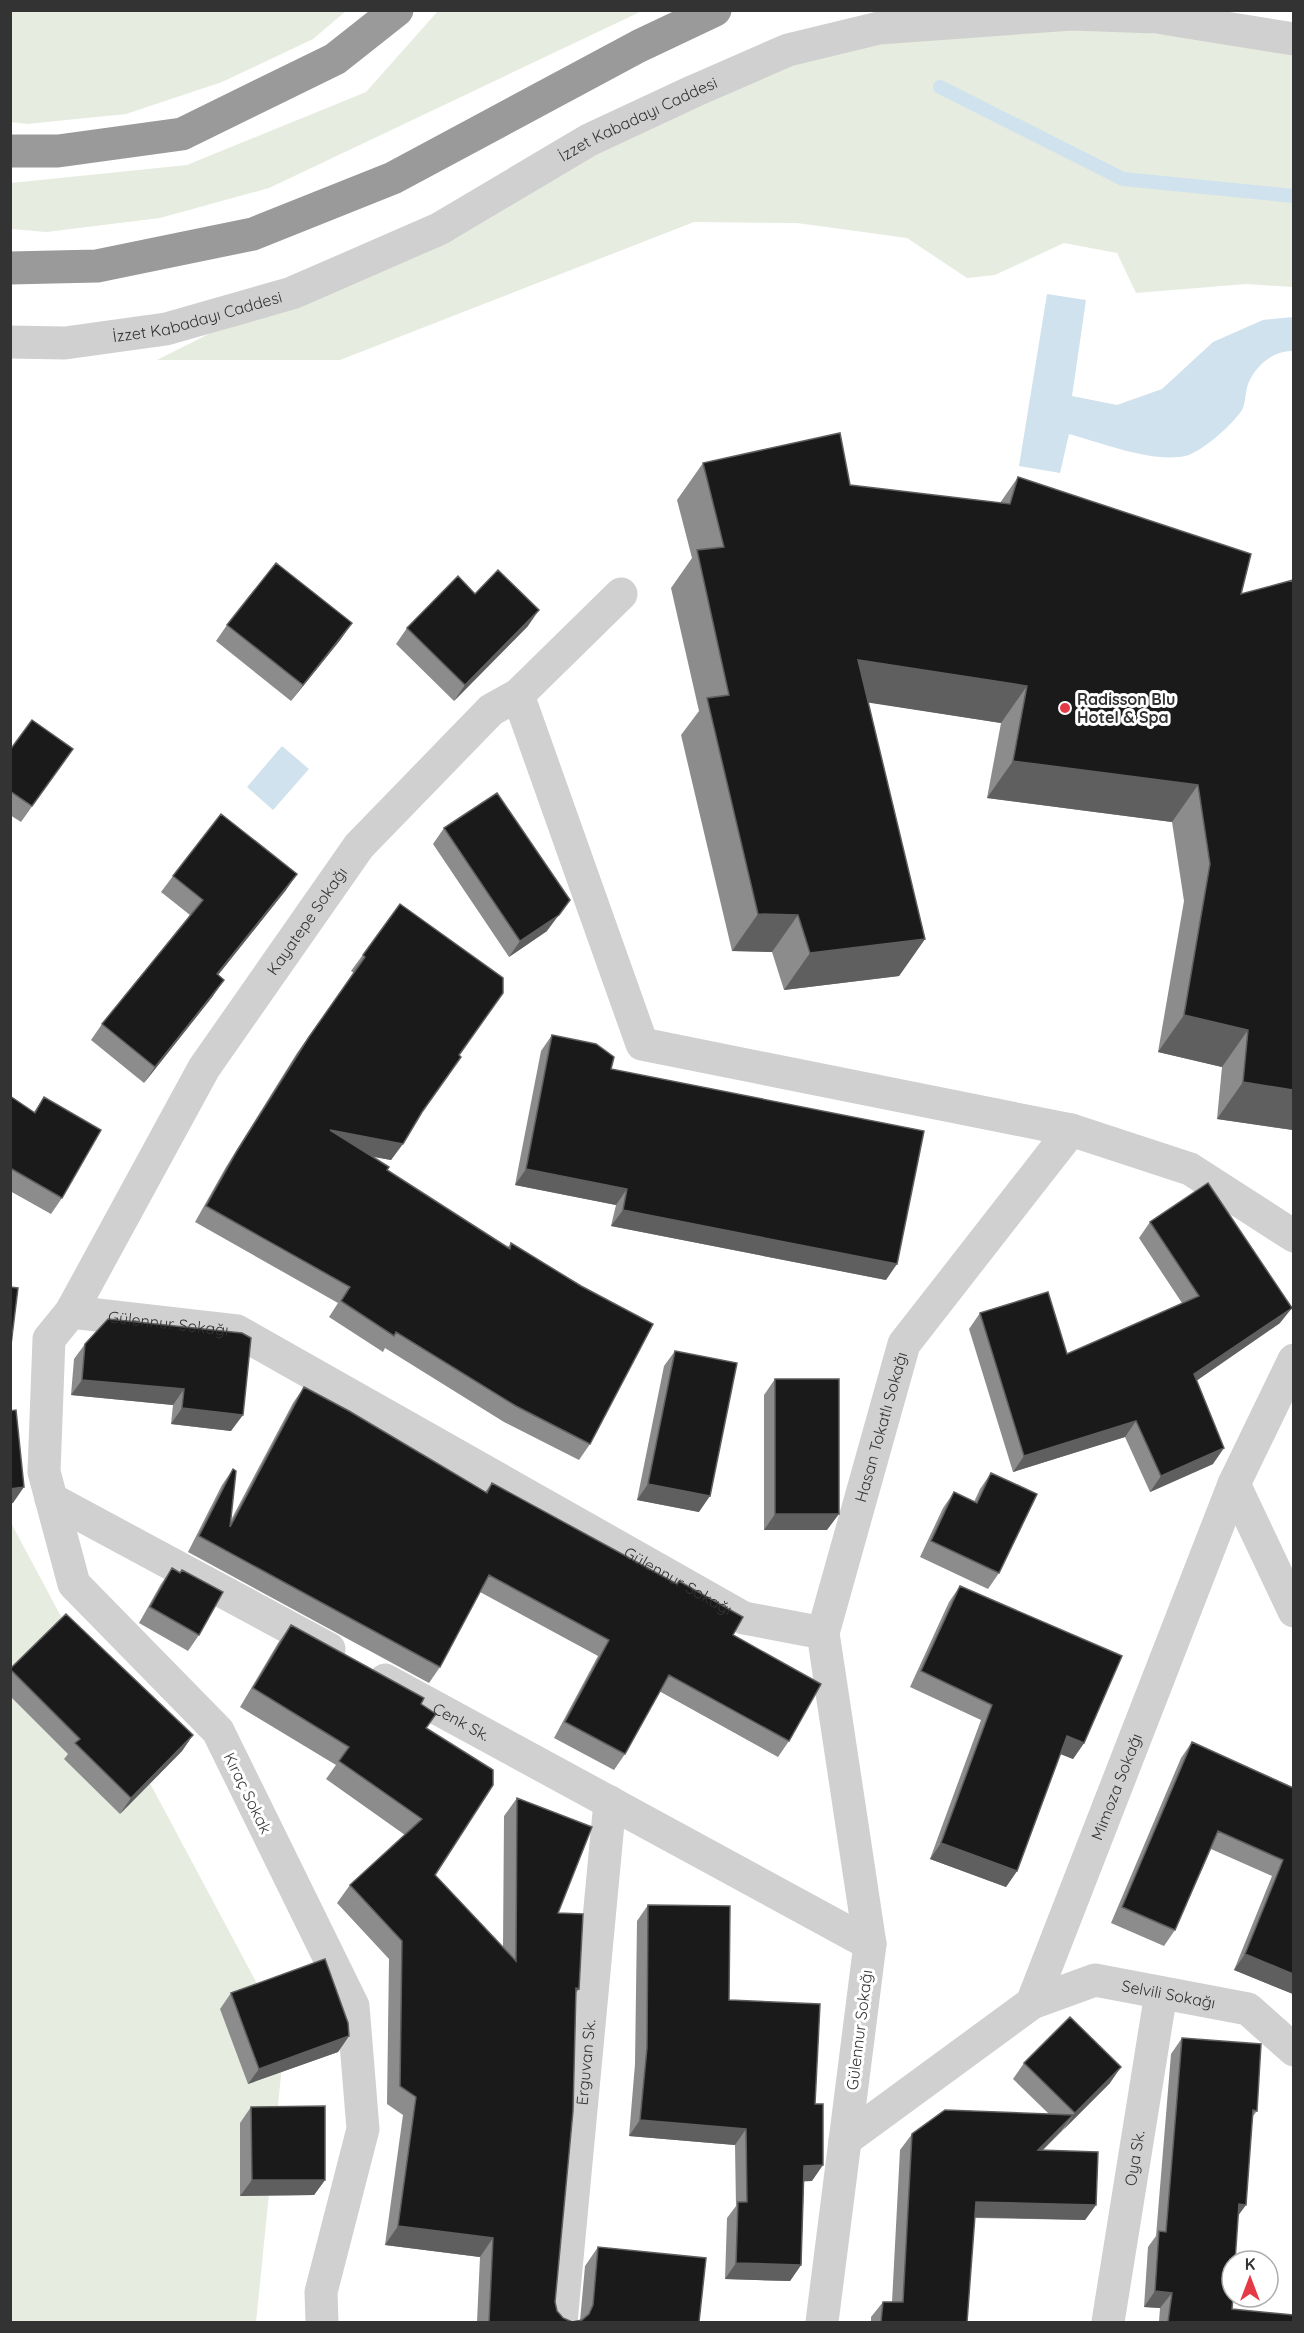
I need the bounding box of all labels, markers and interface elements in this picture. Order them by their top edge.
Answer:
street label: İzzet Kabadayı Caddesi [555,72,720,166]
street label: İzzet Kabadayı Caddesi [111,286,284,346]
place label: Radisson Blu Hotel & Spa [1077,689,1175,727]
marker: Radisson Blu Hotel & Spa [1058,701,1072,715]
street label: Kayatepe Sokağı [262,863,351,979]
street label: Gülennur Sokağı [107,1306,230,1340]
street label: Hasan Tokatlı Sokağı [850,1350,911,1504]
street label: Gülennur Sokağı [620,1542,736,1619]
street label: Cenk Sk. [429,1698,494,1745]
street label: Mimoza Sokağı [1086,1730,1146,1843]
street label: Kıraç Sokak [220,1749,276,1837]
street label: Gülennur Sokağı [842,1969,876,2091]
street label: Selvili Sokağı [1120,1975,1217,2013]
street label: Erguvan Sk. [571,2018,599,2106]
street label: Oya Sk. [1120,2129,1149,2187]
north arrow [1220,2249,1280,2309]
text: K [1245,2254,1255,2274]

